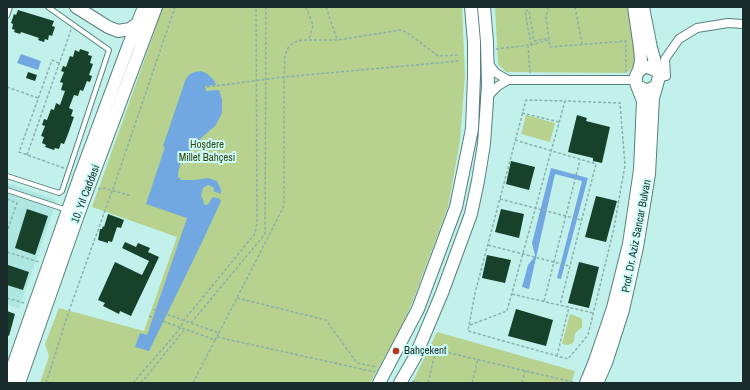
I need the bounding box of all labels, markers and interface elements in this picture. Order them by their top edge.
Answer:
park label: Hoşdere Millet Bahçesi [179,138,235,164]
street label: 10. Yıl Caddesi [69,163,103,225]
street label: Prof. Dr. Aziz Sancar Bulvarı [620,178,654,294]
place label: Bahçekent [404,344,447,358]
marker: Bahçekent [391,346,401,356]

